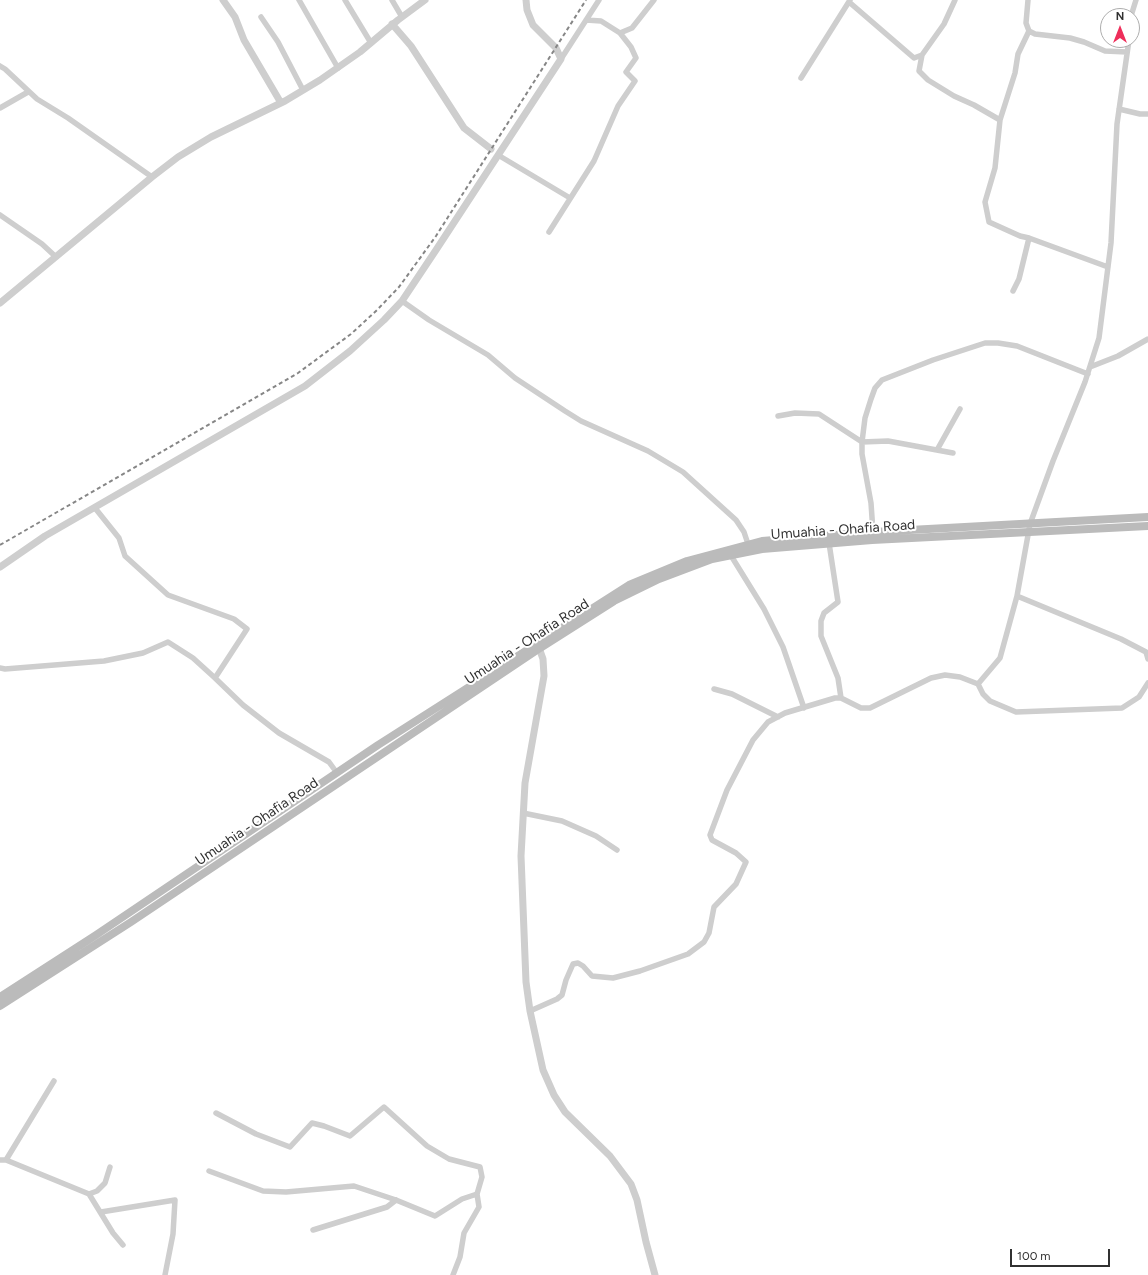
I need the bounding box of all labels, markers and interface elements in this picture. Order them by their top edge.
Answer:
north arrow [1100,8,1140,48]
text: N [1116,10,1124,23]
street label: Umuahia - Ohafia Road [770,517,916,543]
street label: Umuahia - Ohafia Road [462,596,592,688]
street label: Umuahia - Ohafia Road [192,775,322,869]
scale bar [1012,1241,1112,1267]
text: 100 m [1017,1249,1051,1263]

